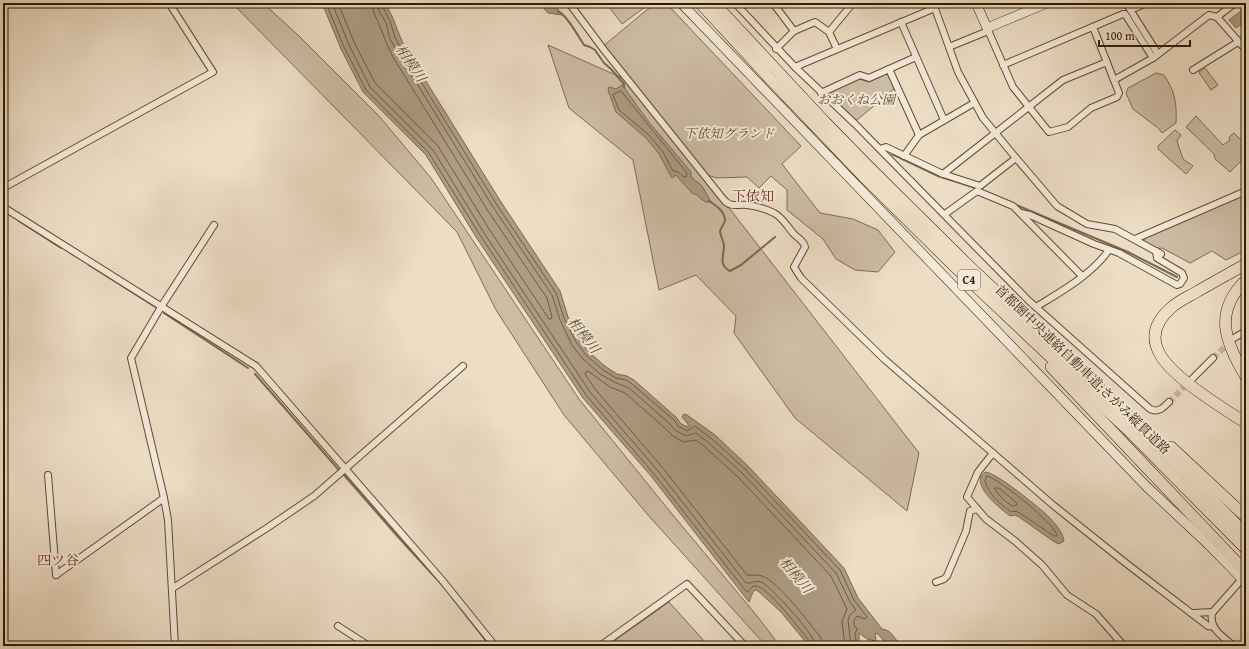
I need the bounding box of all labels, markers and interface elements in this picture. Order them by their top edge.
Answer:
scale bar [1099,22,1190,48]
text: 100 m [1105,27,1135,44]
water label: 相模川 [391,40,432,88]
park label: おおくね公園 [817,90,897,109]
park label: 下依知グランド [683,124,775,143]
district label: 下依知 [732,186,774,206]
road number: C4 [958,270,980,290]
street label: 首都圏中央連絡自動車道;さがみ縦貫道路 [991,280,1175,459]
water label: 相模川 [563,312,606,359]
district label: 四ツ谷 [37,550,79,570]
water label: 相模川 [775,552,818,599]

